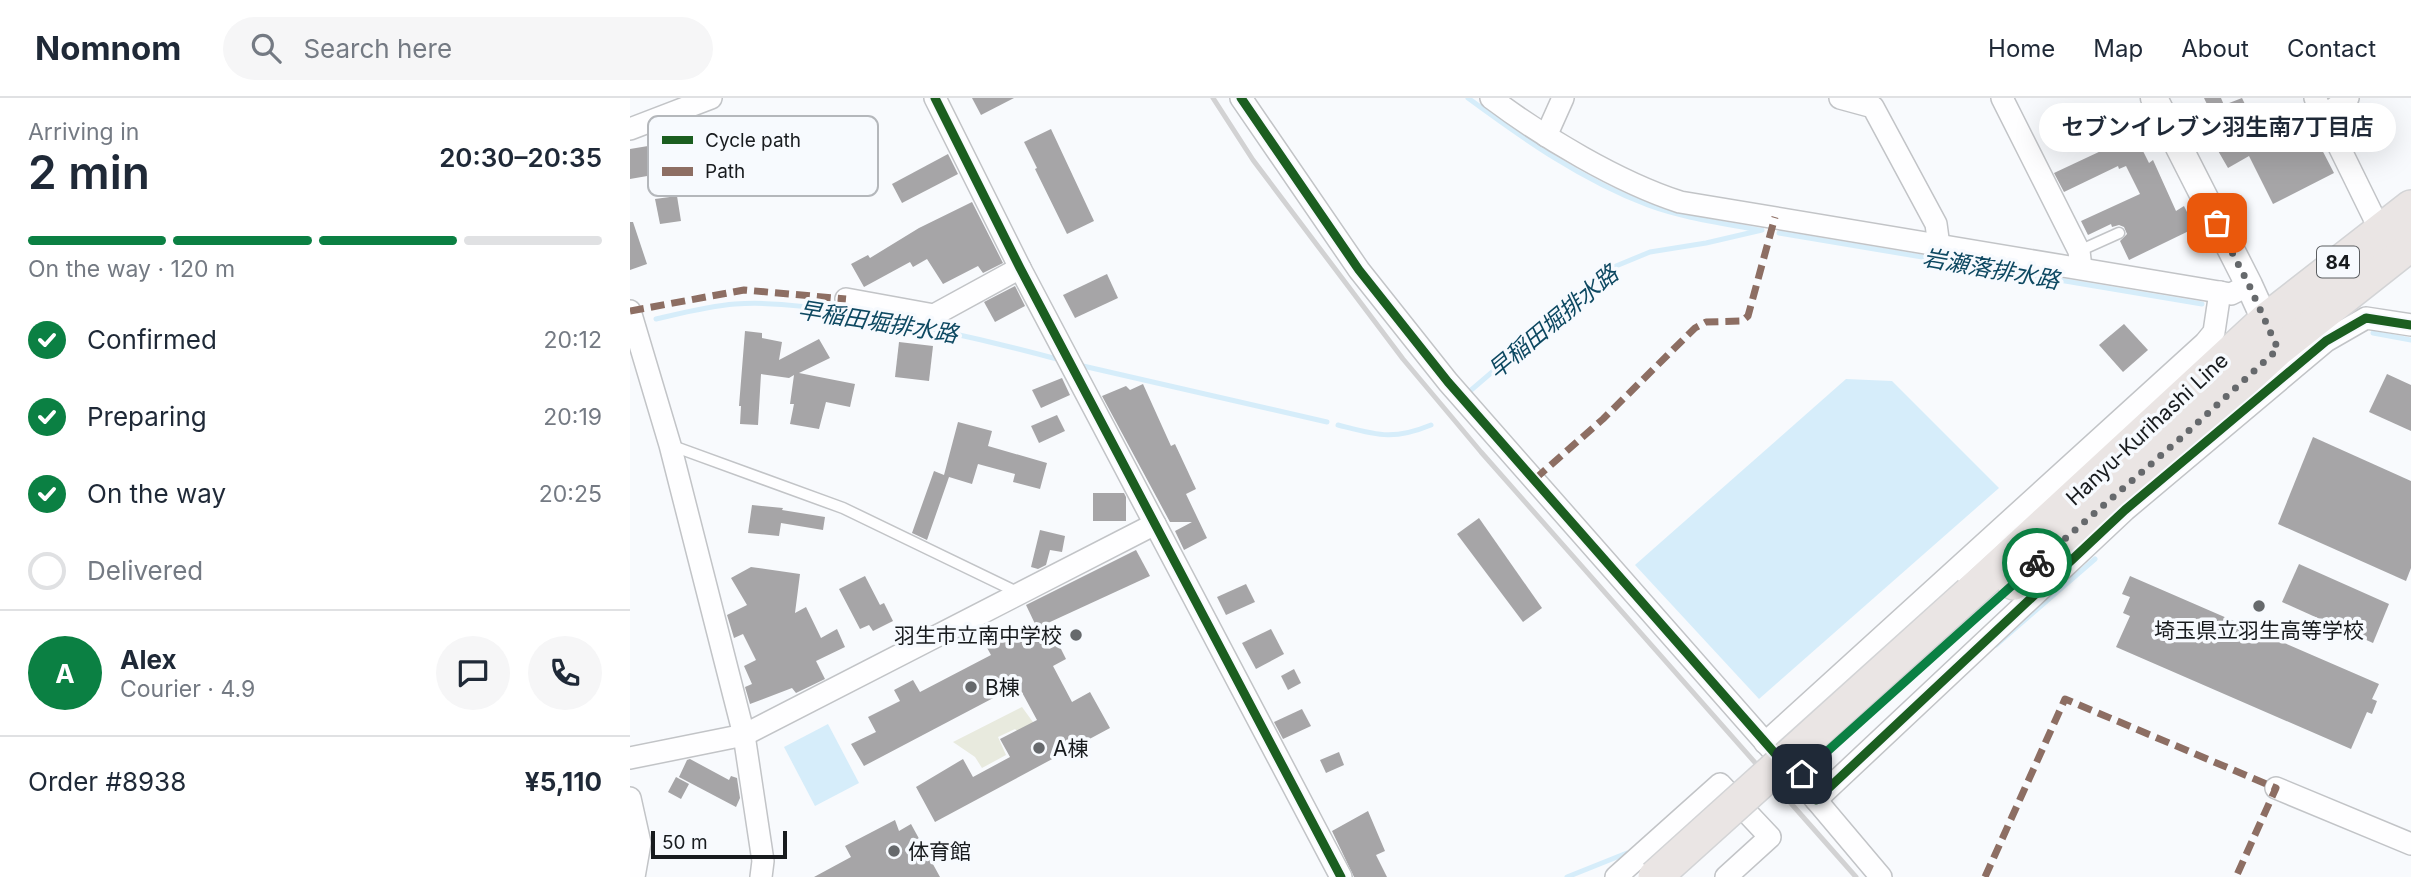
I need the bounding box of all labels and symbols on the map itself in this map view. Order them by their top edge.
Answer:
callout: セブンイレブン羽生南7丁目店 [2038,104,2396,153]
legend [648,116,878,196]
text: Cycle path [705,129,801,152]
text: Path [705,160,745,183]
pin [2187,193,2247,253]
water label: 岩瀬落排水路 [1921,243,2063,295]
road number: 84 [2317,246,2359,278]
water label: 早稲田堀排水路 [1482,258,1625,384]
water label: 早稲田堀排水路 [796,296,962,349]
street label: Hanyu-Kurihashi Line [2061,348,2233,510]
courier [2002,528,2072,598]
marker: 埼玉県立羽生高等学校 [2251,598,2267,614]
place label: 埼玉県立羽生高等学校 [2154,618,2364,643]
place label: 羽生市立南中学校 [894,623,1062,648]
marker: 羽生市立南中学校 [1068,627,1084,643]
place label: B棟 [985,675,1020,700]
marker: B棟 [963,679,979,695]
place label: A棟 [1053,736,1089,761]
marker: A棟 [1031,740,1047,756]
pin [1772,744,1832,804]
scale bar [651,828,788,860]
place label: 体育館 [908,839,971,864]
marker: 体育館 [886,843,902,859]

